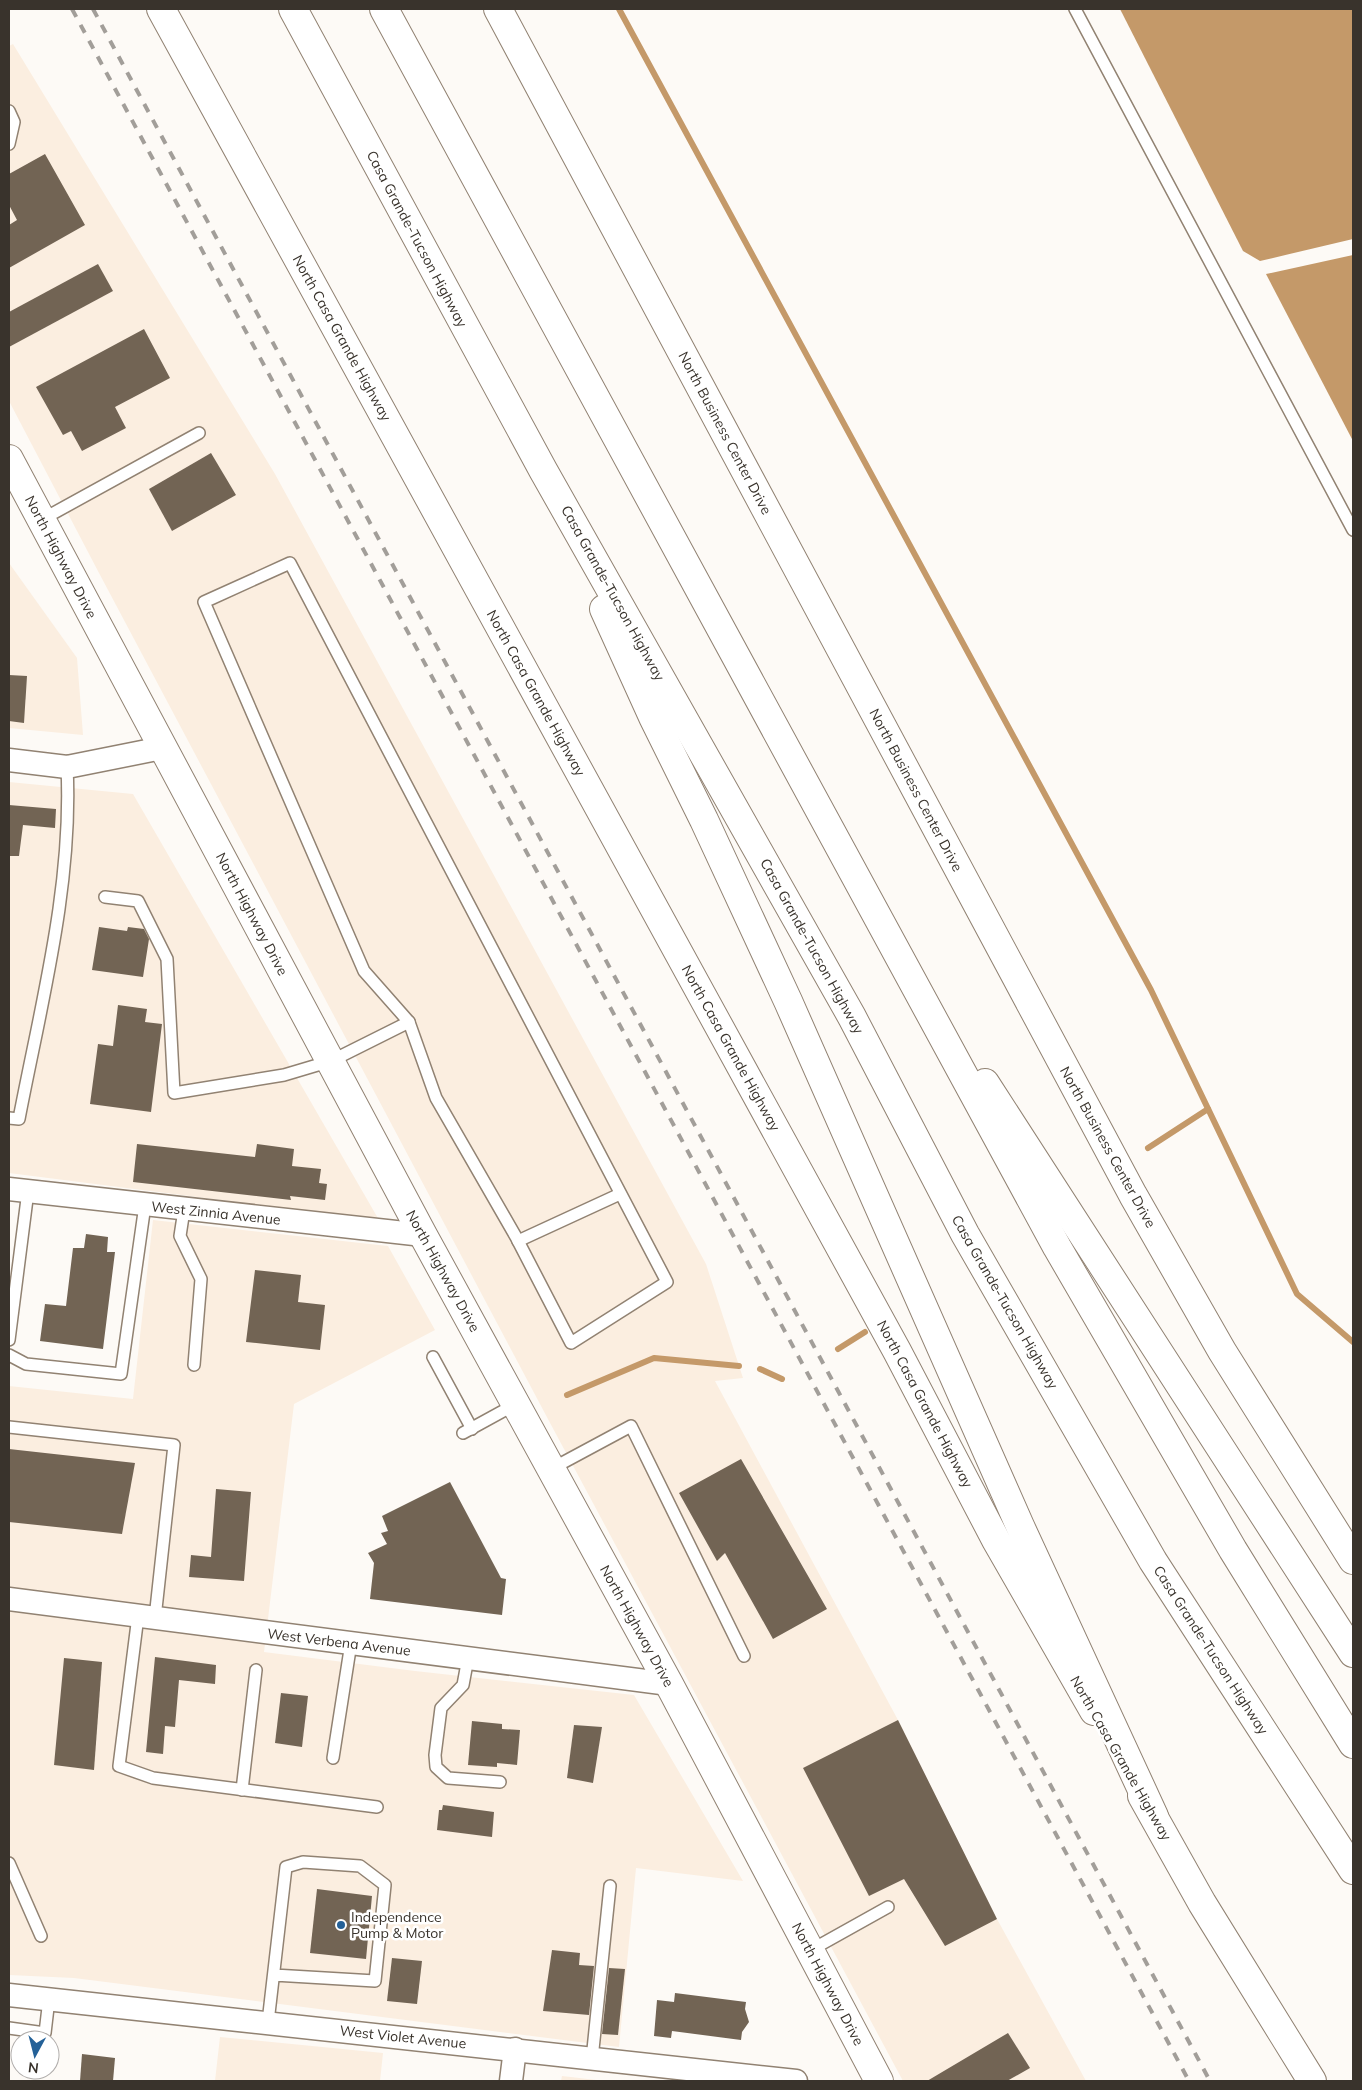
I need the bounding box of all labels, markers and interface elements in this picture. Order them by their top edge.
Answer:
street label: Casa Grande-Tucson Highway [363,147,472,331]
street label: North Casa Grande Highway [289,252,396,425]
street label: North Business Center Drive [674,349,776,517]
street label: North Highway Drive [21,492,101,622]
street label: Casa Grande-Tucson Highway [557,502,669,684]
street label: North Casa Grande Highway [483,607,590,780]
street label: North Business Center Drive [865,706,967,874]
street label: North Highway Drive [212,849,292,979]
street label: Casa Grande-Tucson Highway [756,855,868,1037]
street label: North Casa Grande Highway [678,962,785,1135]
street label: North Business Center Drive [1056,1063,1160,1231]
street label: West Zinnia Avenue [150,1197,282,1229]
street label: North Highway Drive [402,1207,484,1335]
street label: Casa Grande-Tucson Highway [948,1212,1063,1393]
street label: North Casa Grande Highway [873,1317,977,1491]
street label: North Highway Drive [596,1562,678,1690]
street label: Casa Grande-Tucson Highway [1150,1562,1273,1738]
street label: West Verbena Avenue [266,1624,412,1660]
street label: North Casa Grande Highway [1066,1672,1176,1844]
place label: Independence Pump & Motor [351,1908,444,1942]
marker: Independence Pump & Motor [335,1919,347,1931]
street label: North Highway Drive [788,1919,868,2049]
street label: West Violet Avenue [339,2021,467,2053]
north arrow [10,2030,60,2080]
text: N [27,2058,40,2077]

